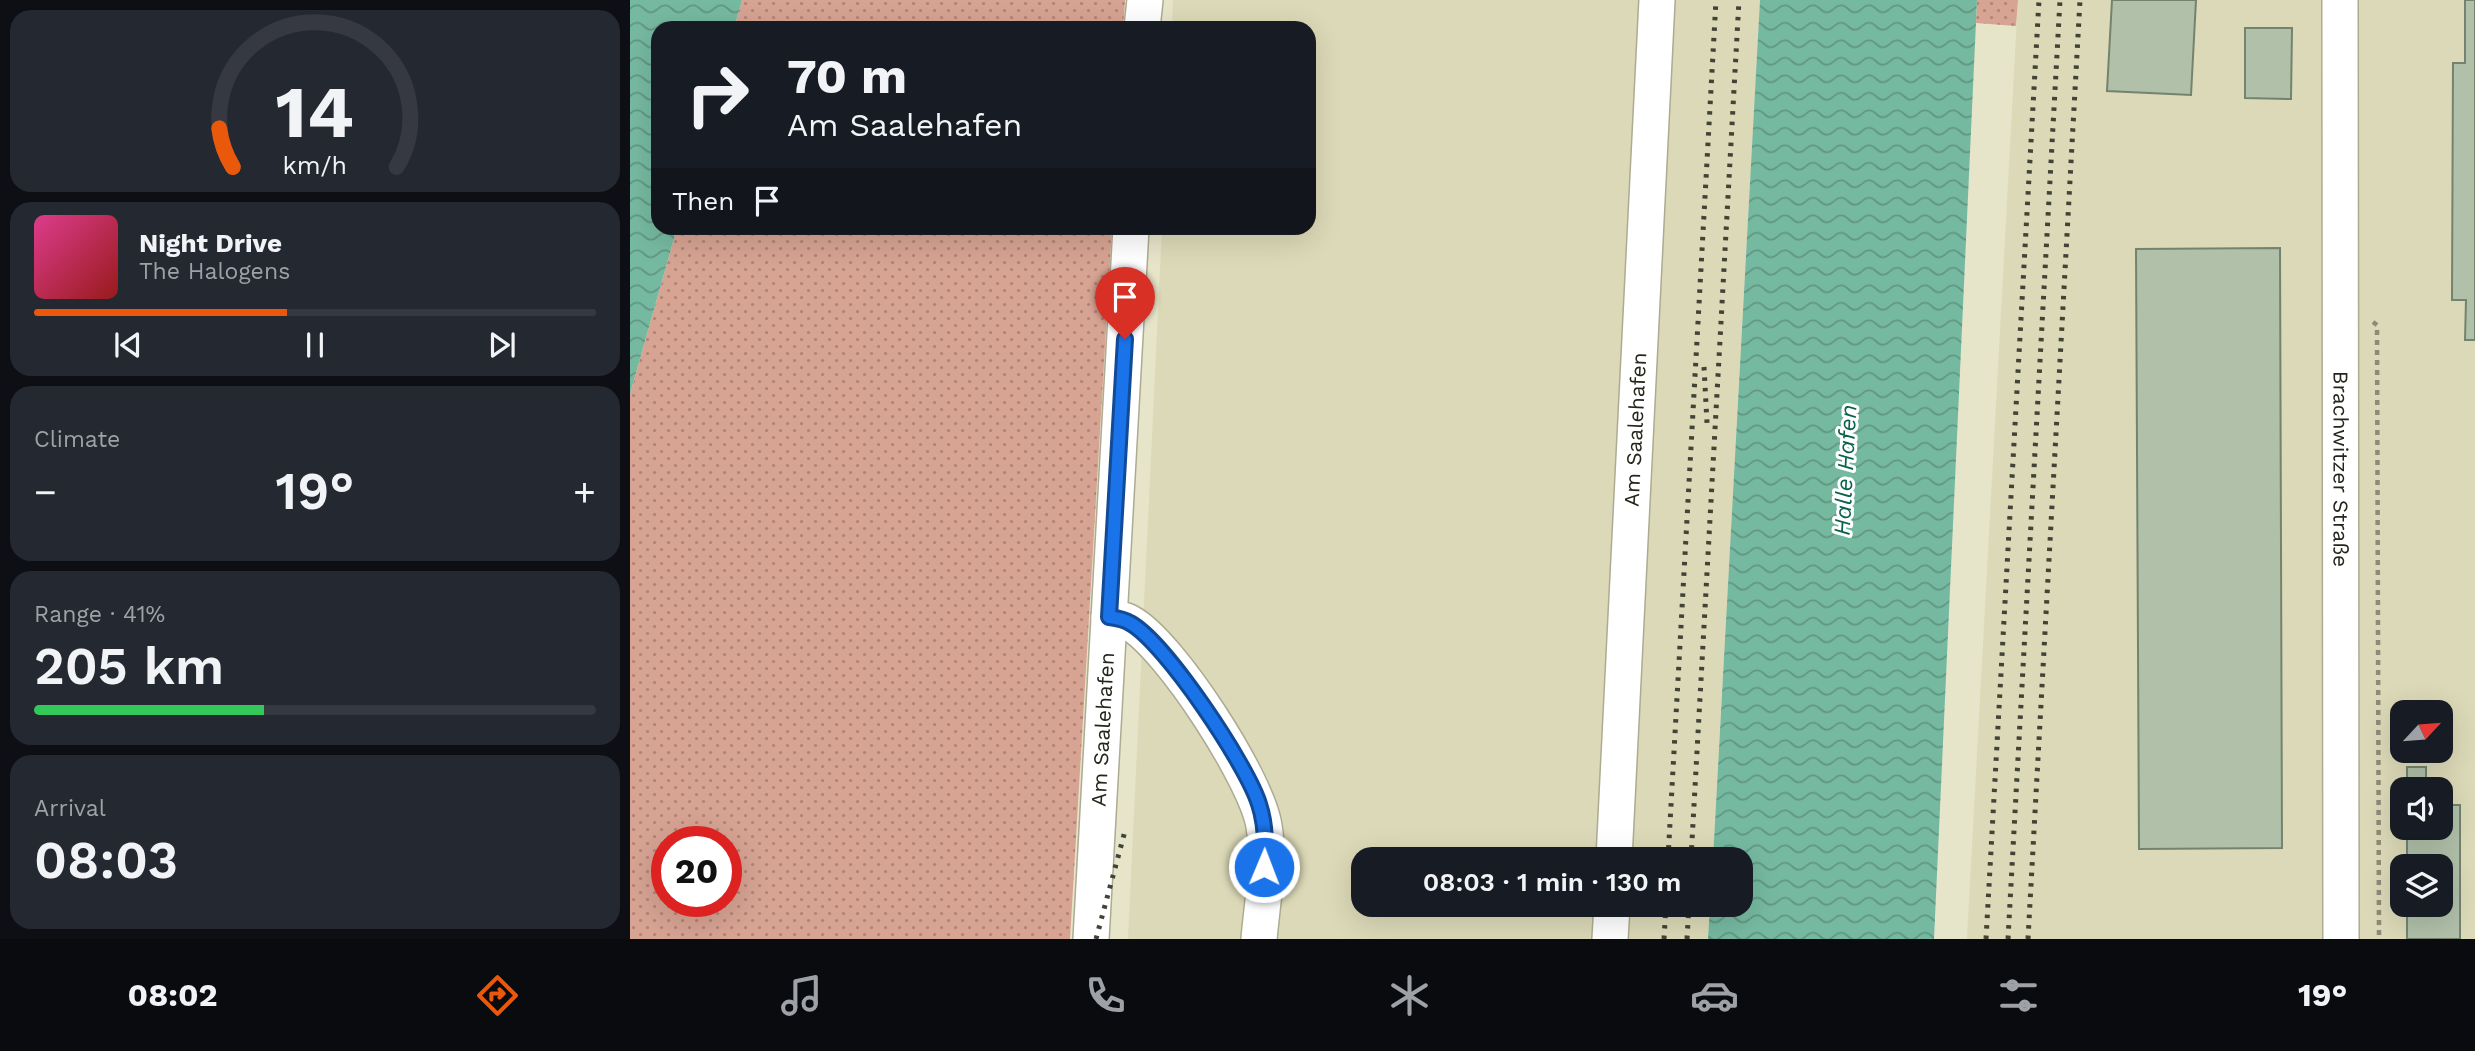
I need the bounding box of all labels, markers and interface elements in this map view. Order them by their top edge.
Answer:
text: 70 m [787,47,907,105]
icon: right [672,49,763,140]
text: 14 [276,69,354,155]
text: Am Saalehafen [787,106,1022,144]
text: km/h [283,151,347,180]
icon: arrive [748,182,786,220]
text: Then [672,186,734,216]
text: Night Drive [139,228,282,258]
text: The Halogens [139,258,290,285]
pin [1095,267,1155,339]
icon: arrive [1106,278,1144,316]
icon: previous [109,326,147,364]
icon: pause [296,326,334,364]
icon: next [483,326,521,364]
street label: Am Saalehafen [1619,352,1651,507]
street label: Brachwitzer Straße [2328,371,2354,567]
water label: Halle Hafen [1829,404,1862,536]
text: Climate [34,426,120,453]
text: 19° [276,461,354,522]
text: − [34,470,57,514]
text: + [573,470,596,514]
text: Range · 41% [34,601,165,628]
text: 205 km [34,636,224,697]
street label: Am Saalehafen [1085,651,1119,807]
north arrow [2390,700,2454,763]
map controls [2390,700,2453,917]
button: sound [2390,777,2453,840]
text: Arrival [34,795,106,822]
speed limit sign: 20 [651,826,742,917]
text: 08:03 [34,830,178,891]
position arrow [1227,830,1301,904]
button: layers [2390,854,2453,917]
text: 08:03 · 1 min · 130 m [1423,867,1681,897]
icon: directions [473,971,522,1020]
icon: music [777,971,826,1020]
icon: phone [1081,971,1130,1020]
icon: climate [1385,971,1434,1020]
icon: car [1690,971,1739,1020]
icon: filters [1994,971,2043,1020]
text: 08:02 [128,976,218,1014]
text: 19° [2298,976,2347,1014]

